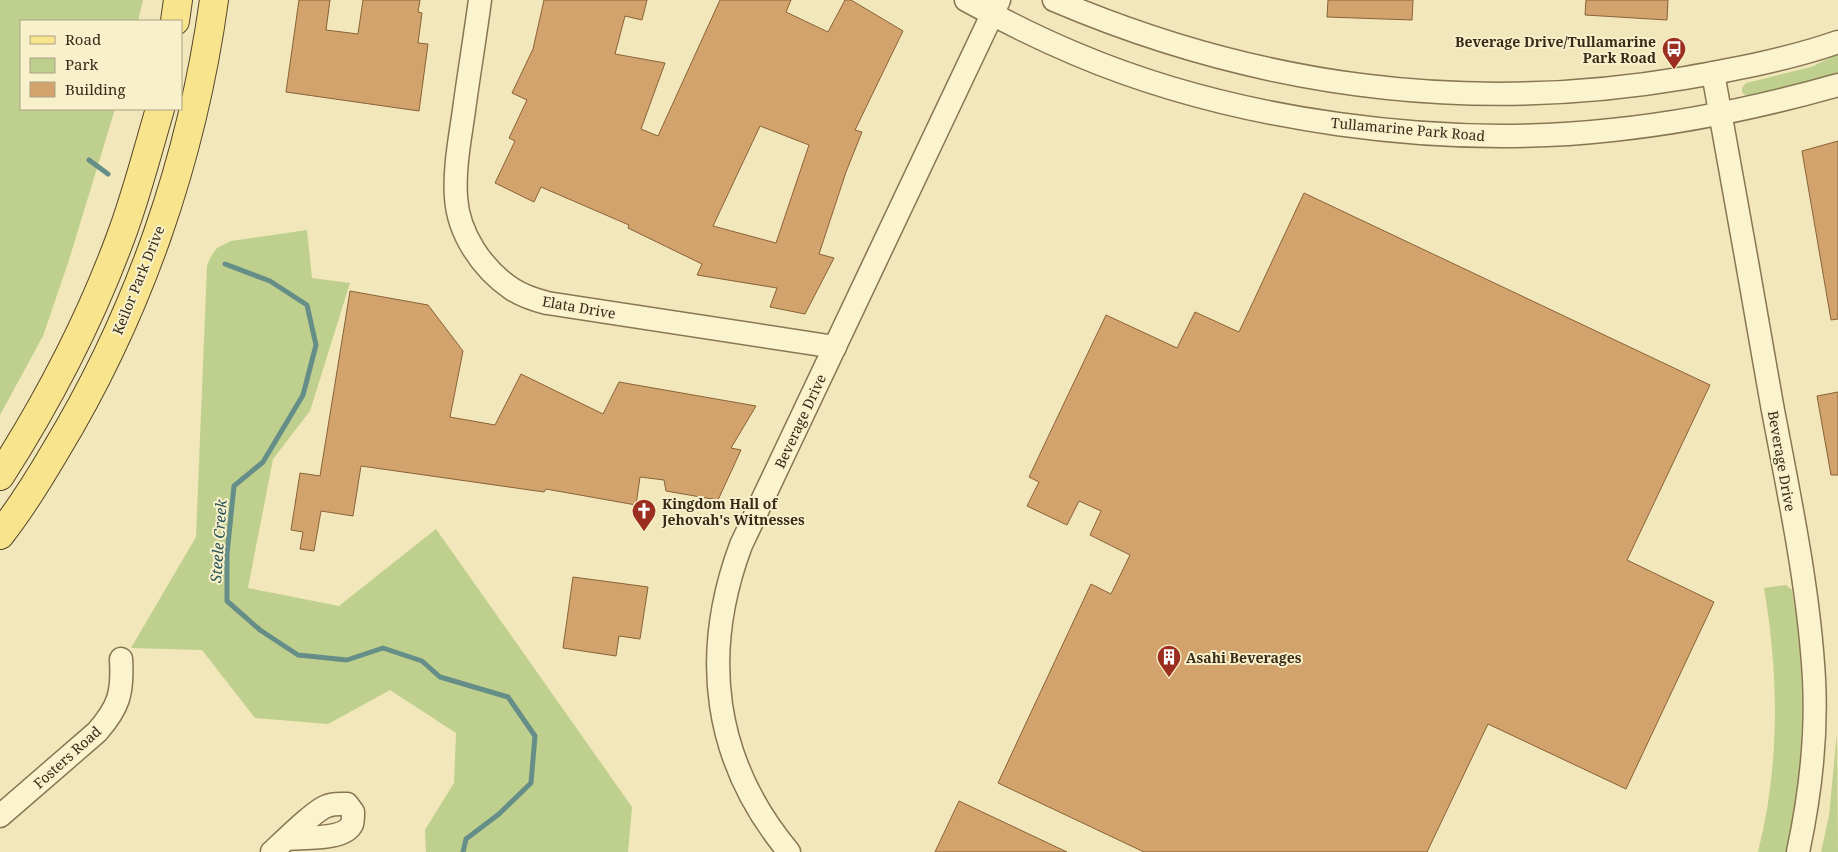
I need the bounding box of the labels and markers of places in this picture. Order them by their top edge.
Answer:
place label: Beverage Drive/Tullamarine Park Road [1455,32,1656,67]
bus stop icon: Beverage Drive/Tullamarine Park Road [1661,36,1687,70]
place label: Kingdom Hall of Jehovah's Witnesses [661,494,805,529]
church icon: Kingdom Hall of Jehovah's Witnesses [631,498,657,532]
building icon: Asahi Beverages [1156,644,1182,678]
place label: Asahi Beverages [1186,648,1302,667]

